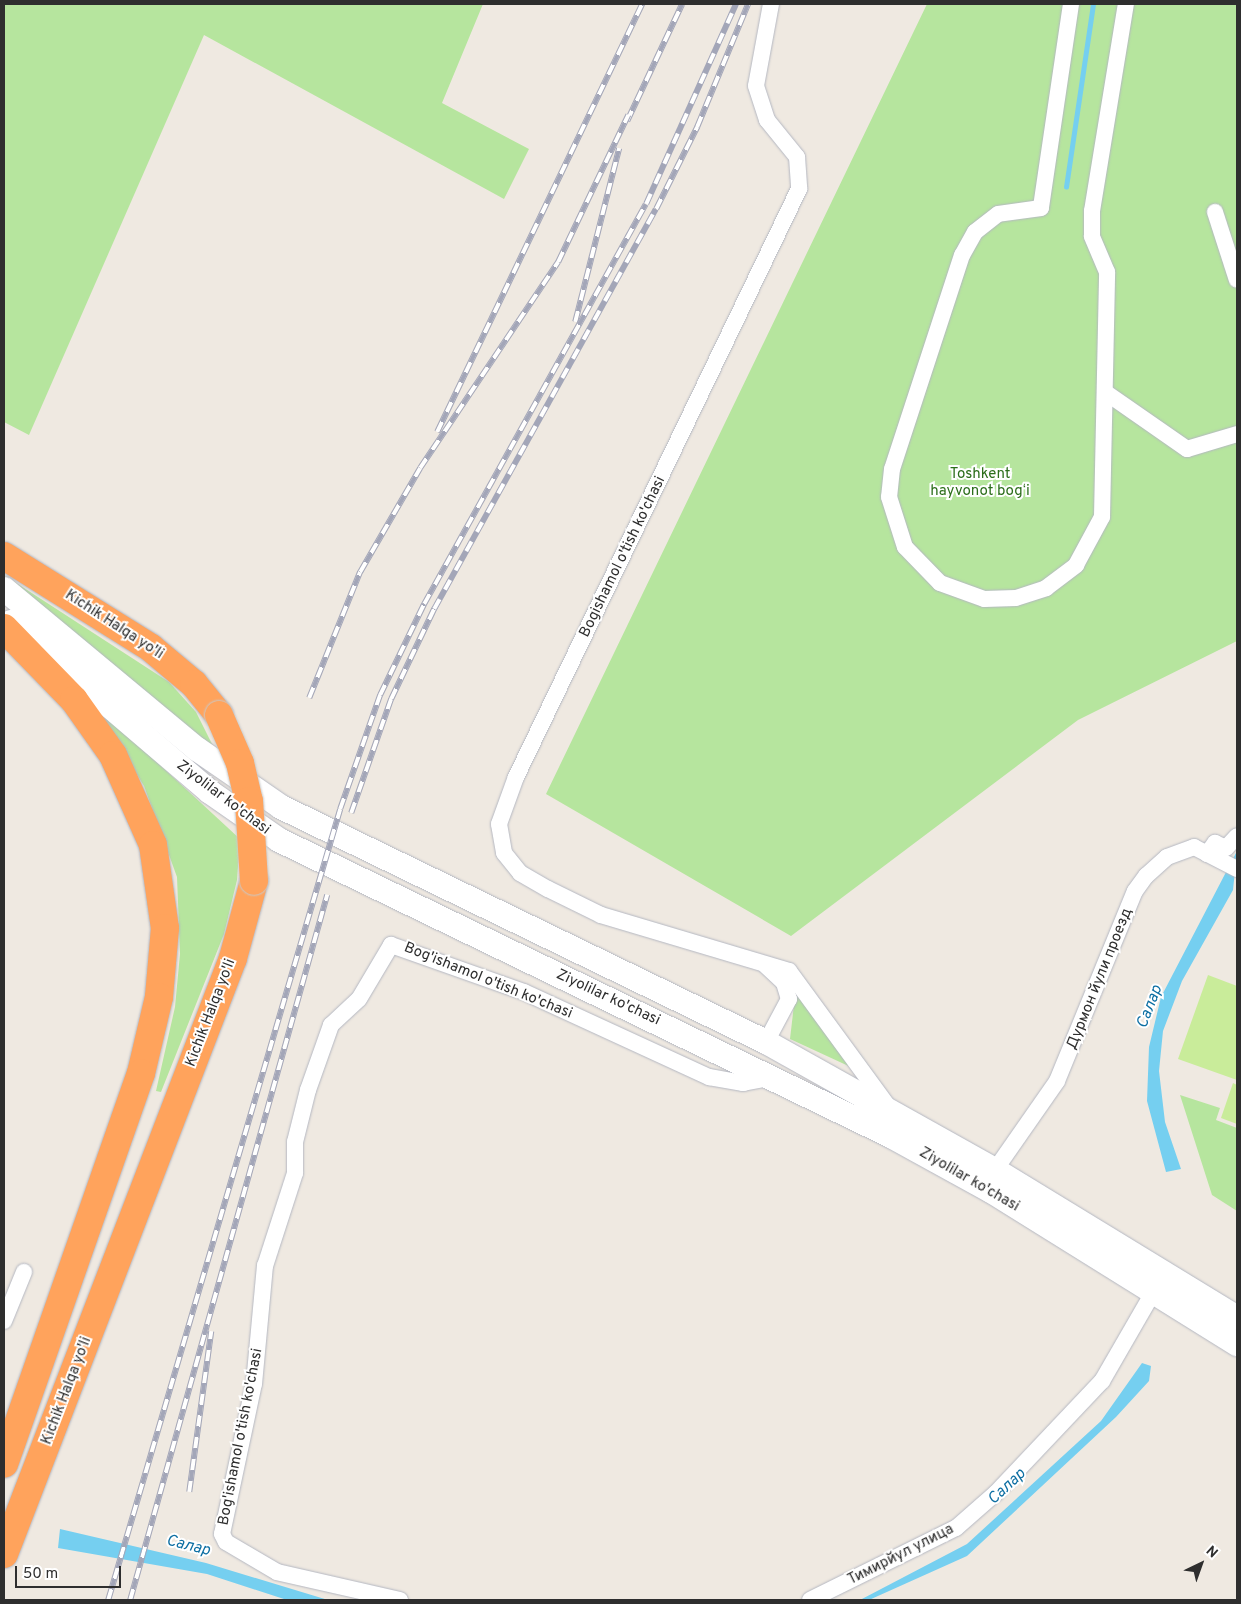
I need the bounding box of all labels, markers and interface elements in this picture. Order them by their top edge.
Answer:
park label: Toshkent hayvonot bogʻi [930,465,1030,500]
street label: Bogishamol o'tish ko'chasi [576,474,670,640]
street label: Kichik Halqa yo'li [61,586,167,664]
street label: Ziyolilar ko'chasi [173,757,273,839]
street label: Дурмон йули проезд [1063,906,1137,1052]
street label: Bog'ishamol o'tish ko'chasi [401,939,575,1023]
street label: Kichik Halqa yo'li [182,957,240,1069]
street label: Ziyolilar ko'chasi [553,966,663,1030]
water label: Салар [1133,983,1167,1031]
street label: Ziyolilar ko'chasi [916,1144,1022,1216]
street label: Kichik Halqa yo'li [38,1335,96,1447]
street label: Bog'ishamol o'tish ko'chasi [215,1347,267,1527]
water label: Салар [984,1465,1030,1509]
street label: Тимирйул улица [845,1521,957,1589]
water label: Салар [164,1531,212,1561]
north arrow [1176,1539,1226,1589]
text: N [1202,1543,1221,1562]
scale bar [18,1556,124,1588]
text: 50 m [23,1565,58,1584]

